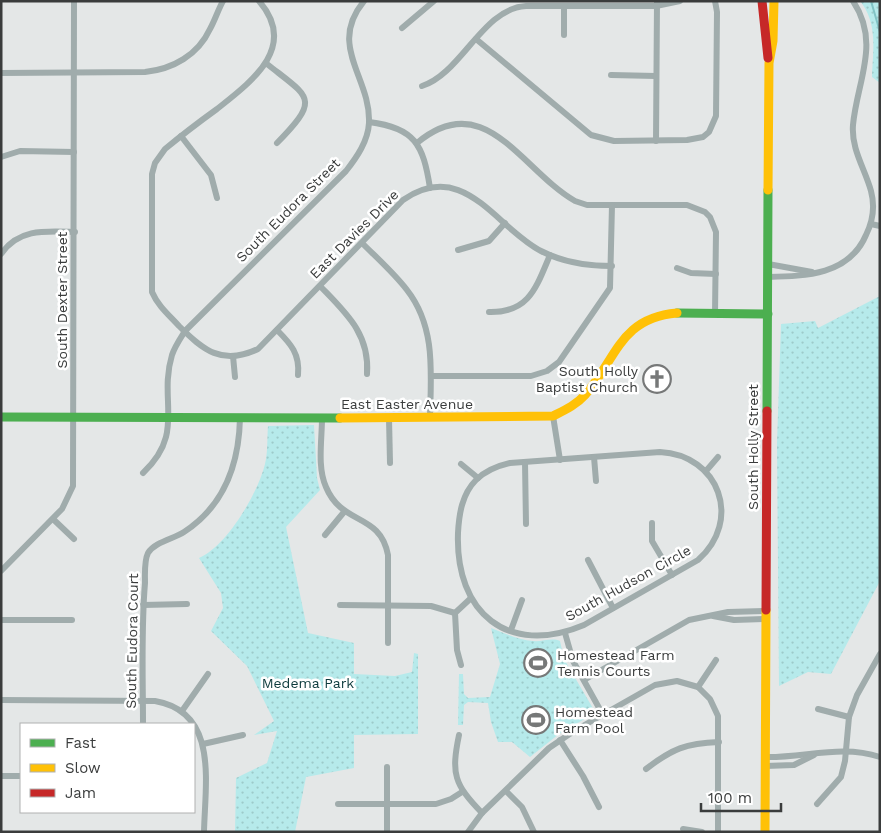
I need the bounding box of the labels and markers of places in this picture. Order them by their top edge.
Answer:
place label: South Holly Baptist Church [536,363,639,395]
church icon: South Holly Baptist Church [642,364,672,394]
place label: Homestead Farm Tennis Courts [557,647,675,679]
sports icon: Homestead Farm Tennis Courts [523,648,553,678]
place label: Homestead Farm Pool [555,704,633,736]
sports icon: Homestead Farm Pool [521,705,551,735]

